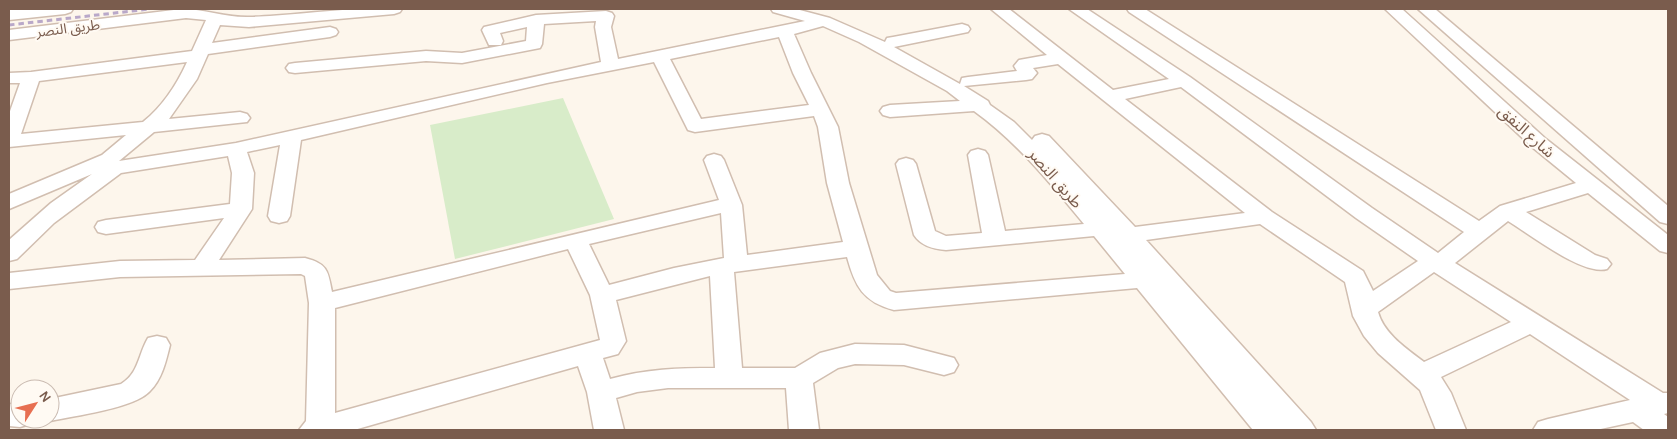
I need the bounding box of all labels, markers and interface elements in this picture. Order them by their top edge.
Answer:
street label: طريق النصر [34,16,101,42]
street label: شارع النفق [1493,101,1559,164]
street label: طريق النصر [1023,144,1087,213]
north arrow [10,379,60,429]
text: N [35,388,55,406]

